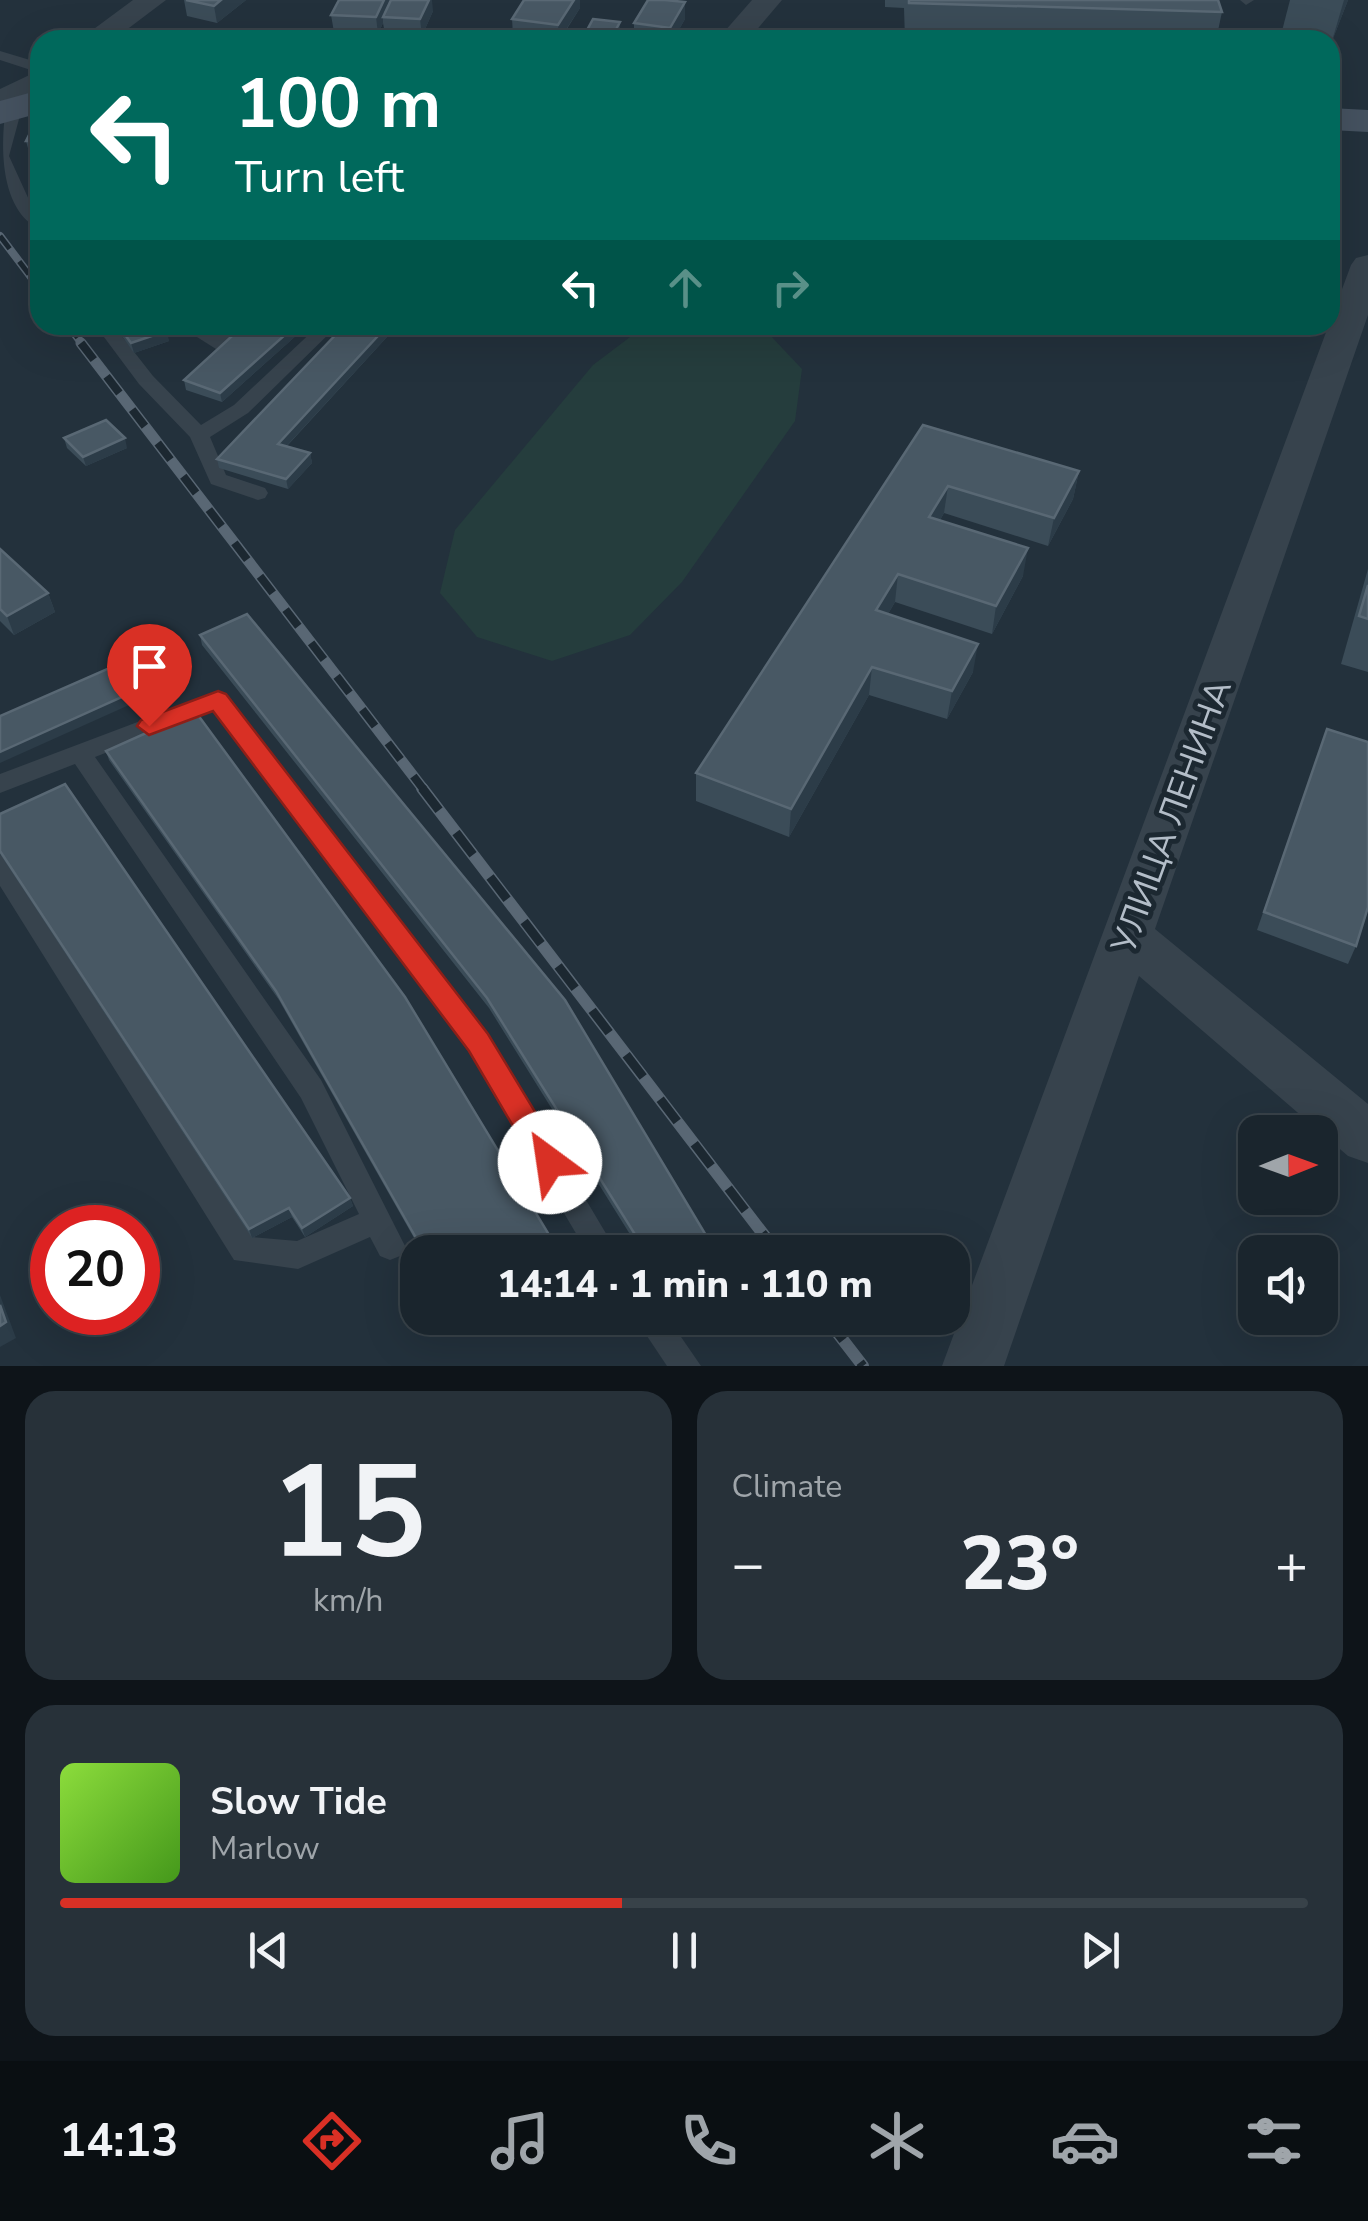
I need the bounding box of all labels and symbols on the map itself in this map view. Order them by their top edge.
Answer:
pin [107,624,192,727]
street label: УЛИЦА ЛЕНИНА [1100,673,1243,960]
position arrow [498,1110,602,1214]
north arrow [1238,1115,1338,1215]
speed limit sign: 20 [30,1205,160,1335]

